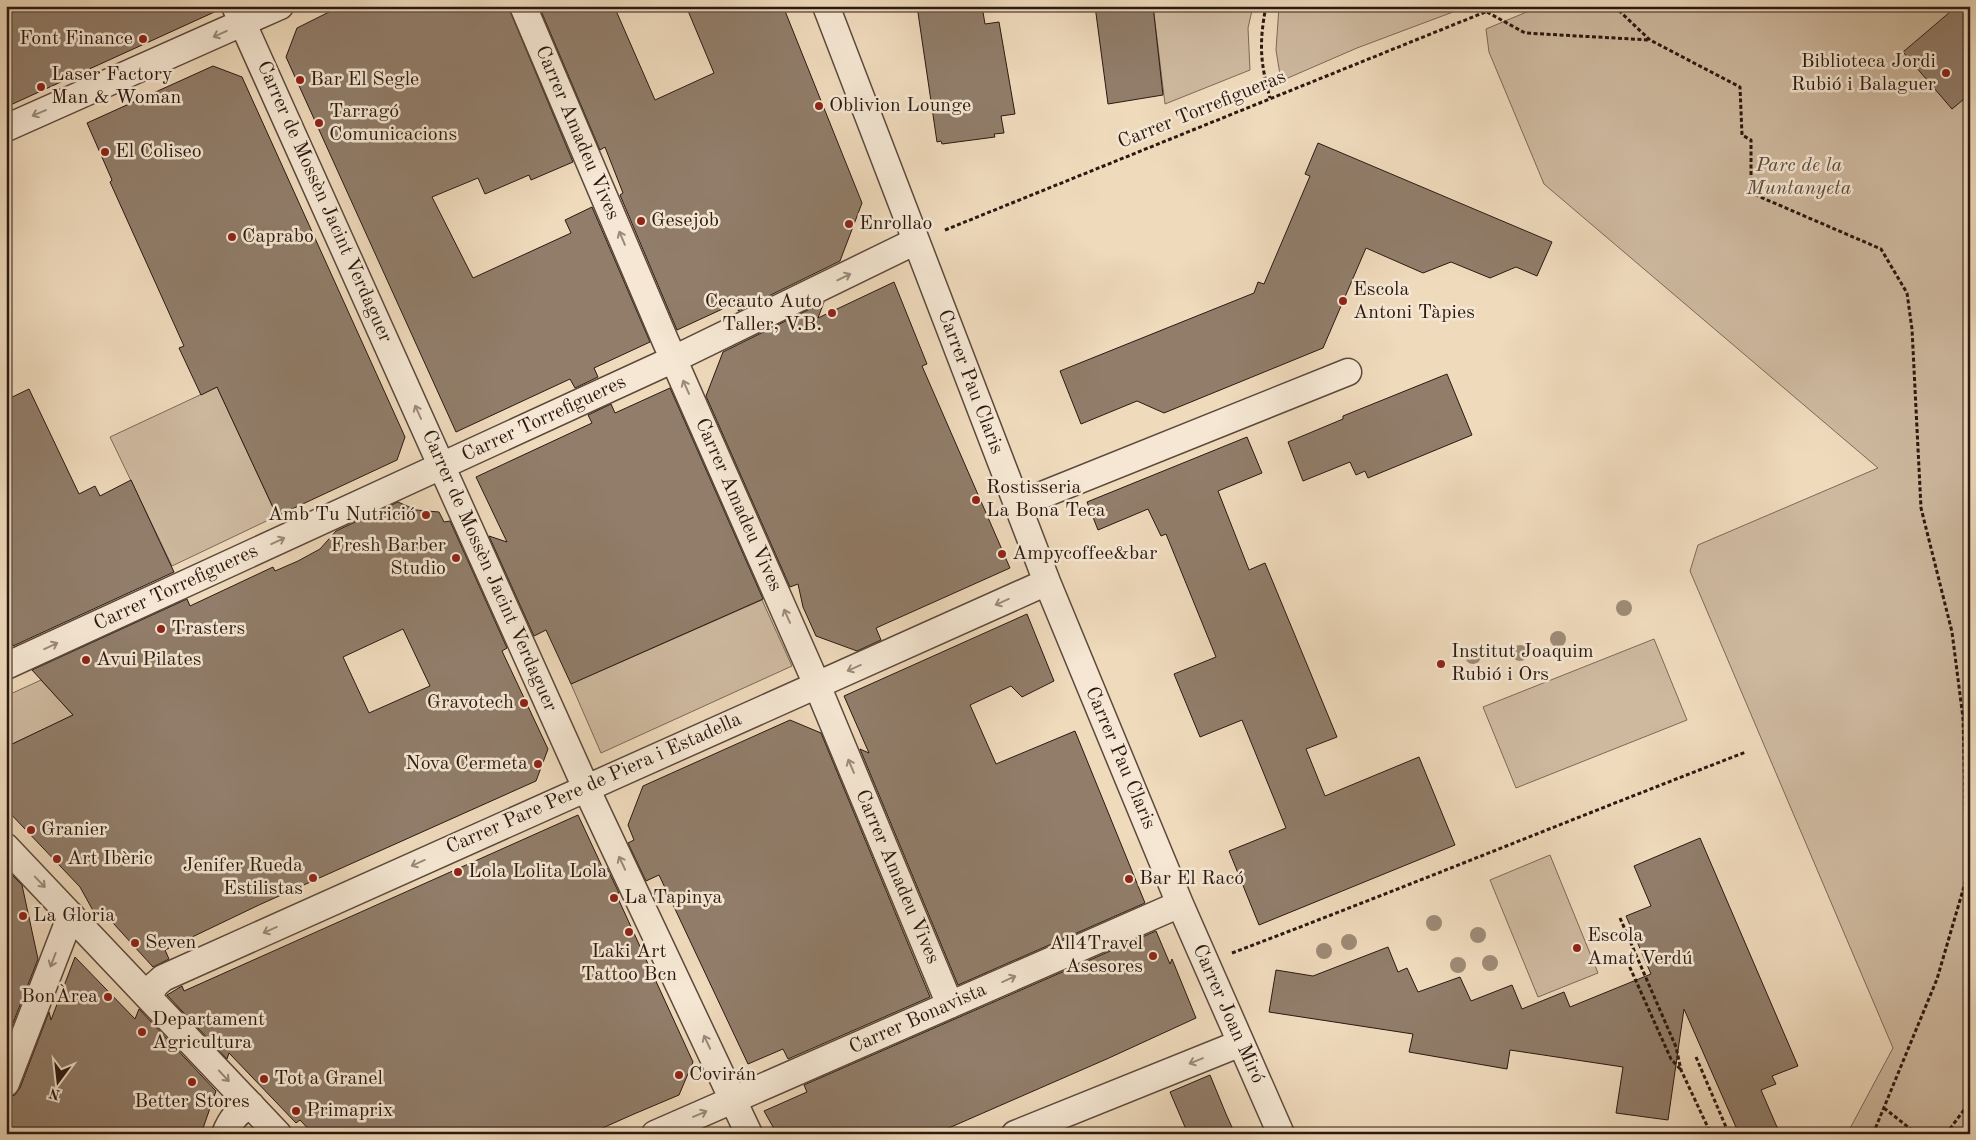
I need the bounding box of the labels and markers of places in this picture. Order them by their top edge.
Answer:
place label: Font Finance [19,29,133,49]
marker: Font Finance [137,33,149,45]
place label: Biblioteca Jordi Rubió i Balaguer [1791,52,1936,95]
place label: Laser Factory Man & Woman [51,65,181,108]
marker: Biblioteca Jordi Rubió i Balaguer [1940,67,1952,79]
place label: Bar El Segle [310,70,419,90]
marker: Bar El Segle [294,74,306,86]
marker: Laser Factory Man & Woman [35,81,47,93]
place label: Oblivion Lounge [829,96,971,116]
marker: Oblivion Lounge [813,100,825,112]
place label: Tarragó Comunicacions [329,102,457,145]
marker: Tarragó Comunicacions [313,117,325,129]
place label: El Coliseo [115,142,202,162]
marker: El Coliseo [99,146,111,158]
place label: Gesejob [651,211,719,231]
place label: Enrollao [859,214,932,234]
marker: Gesejob [635,215,647,227]
marker: Enrollao [843,218,855,230]
place label: Caprabo [242,227,314,247]
marker: Caprabo [226,231,238,243]
place label: Escola Antoni Tàpies [1353,280,1475,323]
place label: Cecauto Auto Taller, V.B. [705,292,822,335]
marker: Escola Antoni Tàpies [1337,295,1349,307]
marker: Cecauto Auto Taller, V.B. [826,307,838,319]
place label: Rostisseria La Bona Teca [986,478,1106,521]
marker: Rostisseria La Bona Teca [970,494,982,506]
place label: Amb Tu Nutrició [268,505,416,525]
marker: Amb Tu Nutrició [420,509,432,521]
place label: Fresh Barber Studio [330,536,446,579]
place label: Ampycoffee&bar [1012,544,1157,564]
marker: Ampycoffee&bar [996,548,1008,560]
marker: Fresh Barber Studio [450,552,462,564]
place label: Trasters [171,619,245,639]
marker: Trasters [155,623,167,635]
place label: Institut Joaquim Rubió i Ors [1451,642,1594,685]
place label: Avui Pilates [96,650,201,670]
marker: Avui Pilates [80,654,92,666]
marker: Institut Joaquim Rubió i Ors [1435,658,1447,670]
place label: Gravotech [427,693,514,713]
marker: Gravotech [518,697,530,709]
place label: Nova Cermeta [405,754,528,774]
marker: Nova Cermeta [532,758,544,770]
place label: Granier [41,820,107,840]
marker: Granier [25,824,37,836]
place label: Art Ibèric [67,849,153,869]
marker: Art Ibèric [51,853,63,865]
place label: Jenifer Rueda Estilistas [183,856,303,899]
place label: Lola Lolita Lola [468,862,608,882]
marker: Lola Lolita Lola [452,866,464,878]
place label: Bar El Racó [1139,869,1244,889]
marker: Jenifer Rueda Estilistas [307,872,319,884]
marker: Bar El Racó [1123,873,1135,885]
place label: La Tapinya [624,888,723,908]
marker: La Tapinya [608,892,620,904]
place label: La Gloria [33,906,115,926]
marker: La Gloria [17,910,29,922]
marker: Laki Art Tattoo Bcn [623,926,635,938]
place label: Escola Amat Verdú [1587,926,1693,969]
place label: Seven [145,933,196,953]
place label: All4Travel Asesores [1049,934,1143,977]
marker: Seven [129,937,141,949]
place label: Laki Art Tattoo Bcn [581,942,677,985]
marker: Escola Amat Verdú [1571,942,1583,954]
marker: All4Travel Asesores [1147,950,1159,962]
place label: BonÀrea [21,984,98,1007]
marker: BonÀrea [102,991,114,1003]
place label: Departament Agricultura [152,1010,265,1053]
marker: Departament Agricultura [136,1026,148,1038]
place label: Covirán [689,1065,757,1085]
place label: Tot a Granel [274,1069,383,1089]
marker: Covirán [673,1069,685,1081]
marker: Tot a Granel [258,1073,270,1085]
marker: Better Stores [186,1076,198,1088]
place label: Better Stores [134,1092,250,1112]
place label: Primaprix [306,1101,393,1121]
marker: Primaprix [290,1105,302,1117]

